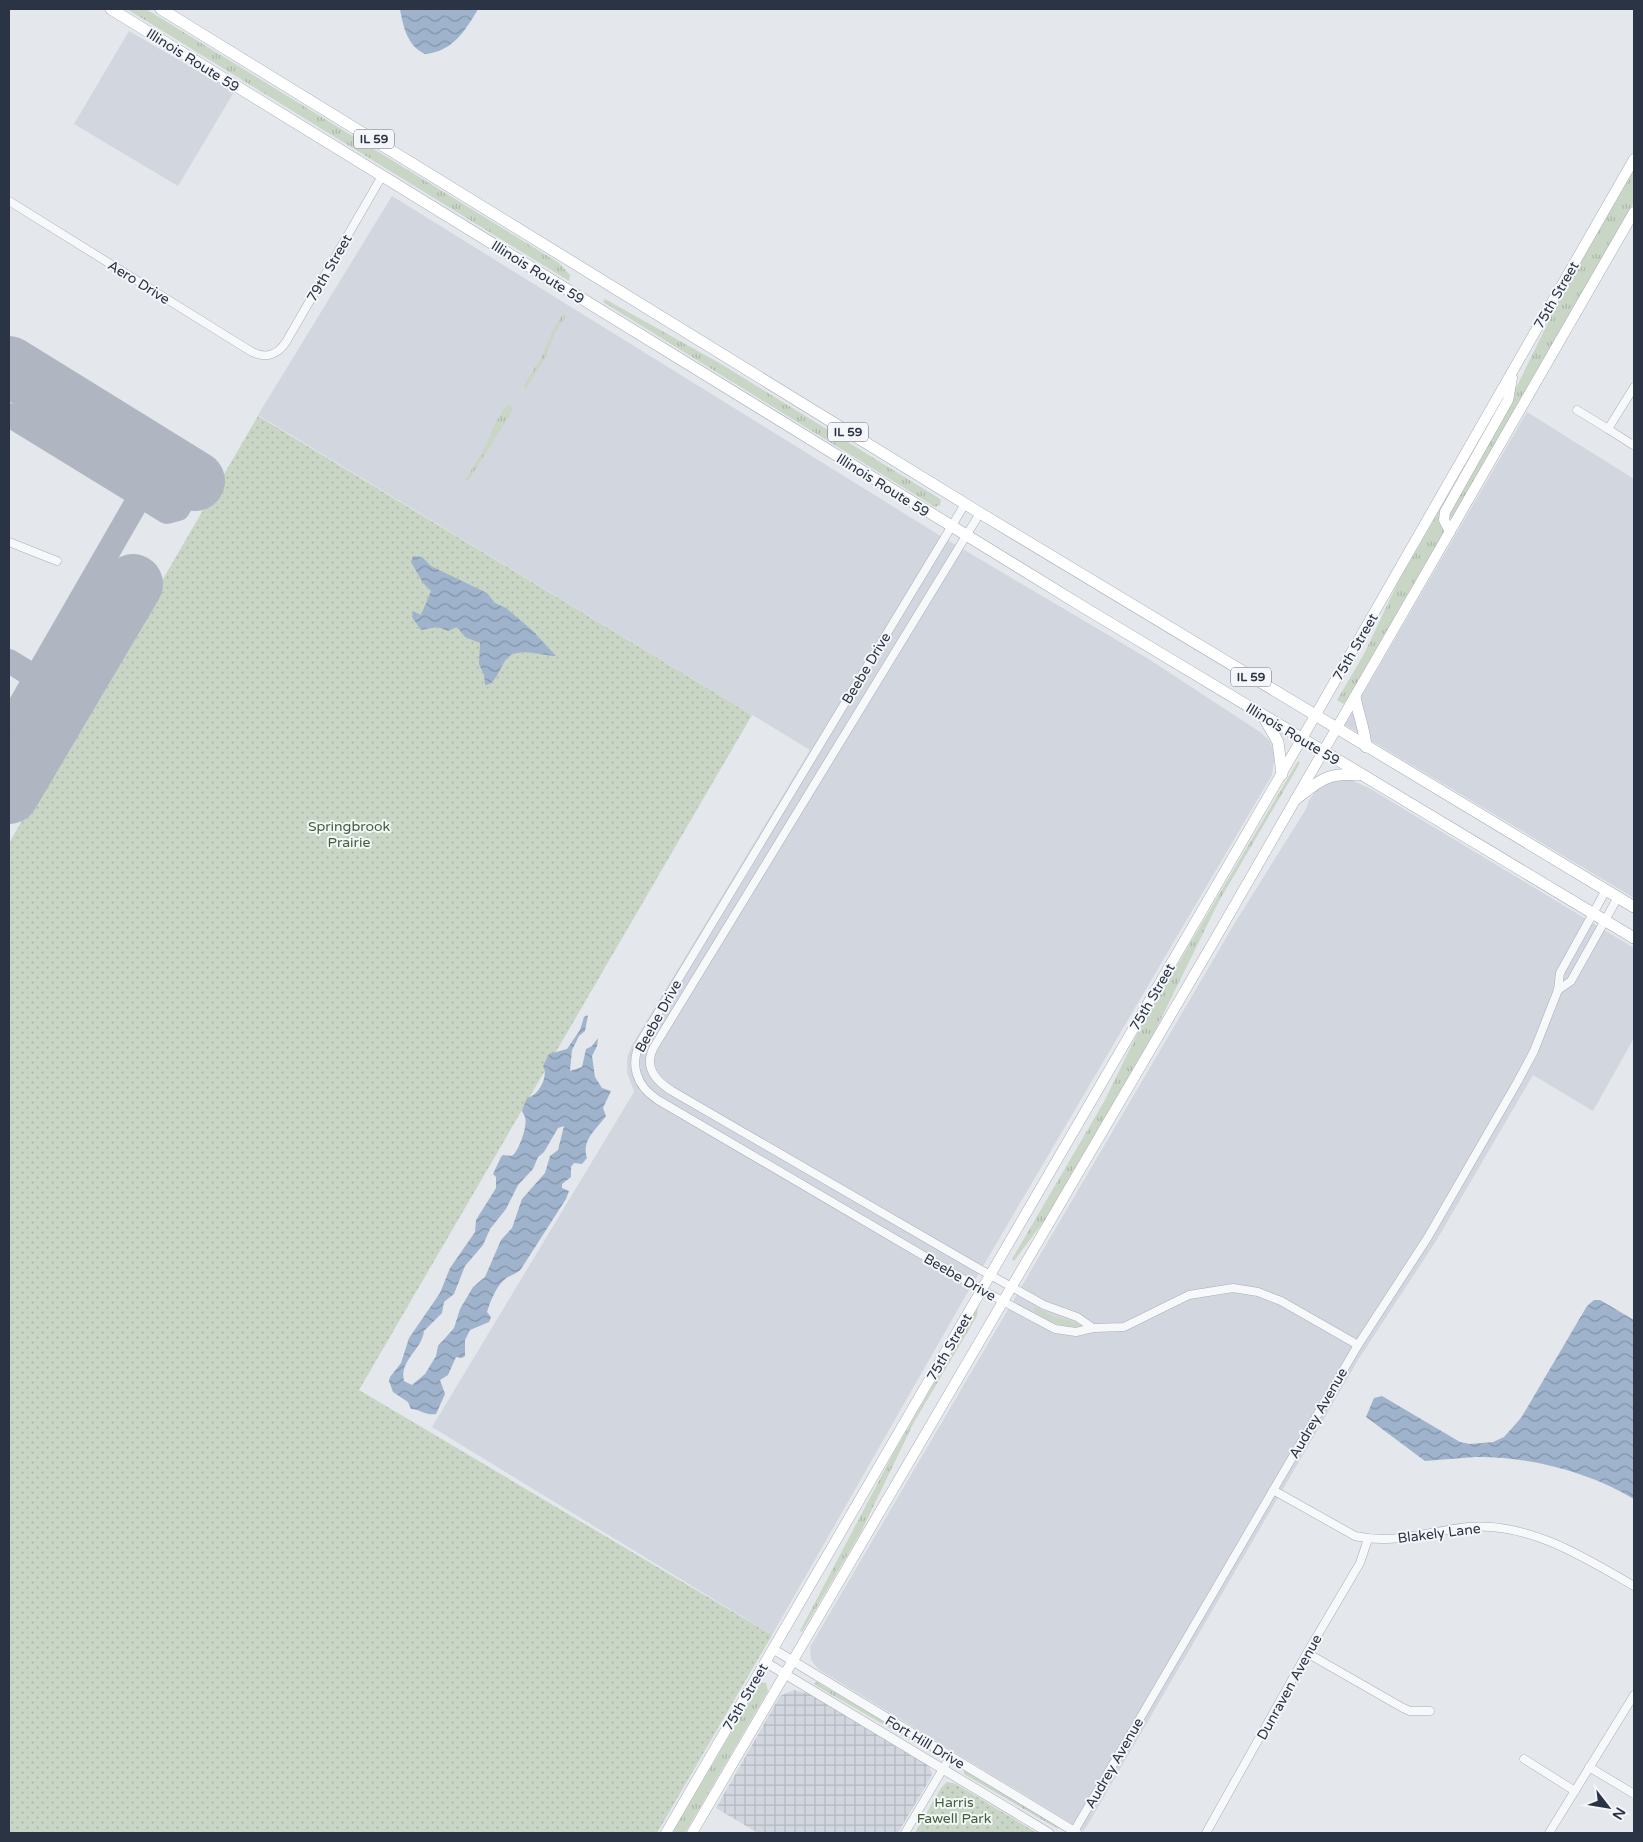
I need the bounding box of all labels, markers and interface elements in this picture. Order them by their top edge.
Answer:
street label: Illinois Route 59 [143,25,242,96]
road number: IL 59 [354,130,394,148]
street label: 79th Street [303,231,356,305]
street label: Illinois Route 59 [488,237,587,308]
street label: Aero Drive [105,257,173,308]
street label: 75th Street [1530,258,1583,332]
road number: IL 59 [828,422,868,442]
street label: Illinois Route 59 [833,450,932,521]
street label: 75th Street [1329,610,1382,684]
street label: Beebe Drive [838,629,894,707]
road number: IL 59 [1231,668,1271,686]
street label: Illinois Route 59 [1243,700,1343,769]
park label: Springbrook Prairie [308,818,390,851]
street label: 75th Street [1126,960,1179,1034]
street label: Beebe Drive [632,977,685,1056]
street label: Beebe Drive [921,1250,999,1305]
street label: 75th Street [923,1310,976,1384]
street label: Audrey Avenue [1286,1365,1351,1462]
street label: Blakely Lane [1397,1520,1482,1547]
street label: Dunraven Avenue [1253,1631,1326,1743]
street label: 75th Street [719,1660,772,1734]
street label: Fort Hill Drive [882,1712,968,1773]
street label: Audrey Avenue [1082,1715,1147,1812]
north arrow [1583,1782,1633,1832]
park label: Harris Fawell Park [917,1794,992,1827]
text: N [1609,1804,1629,1823]

